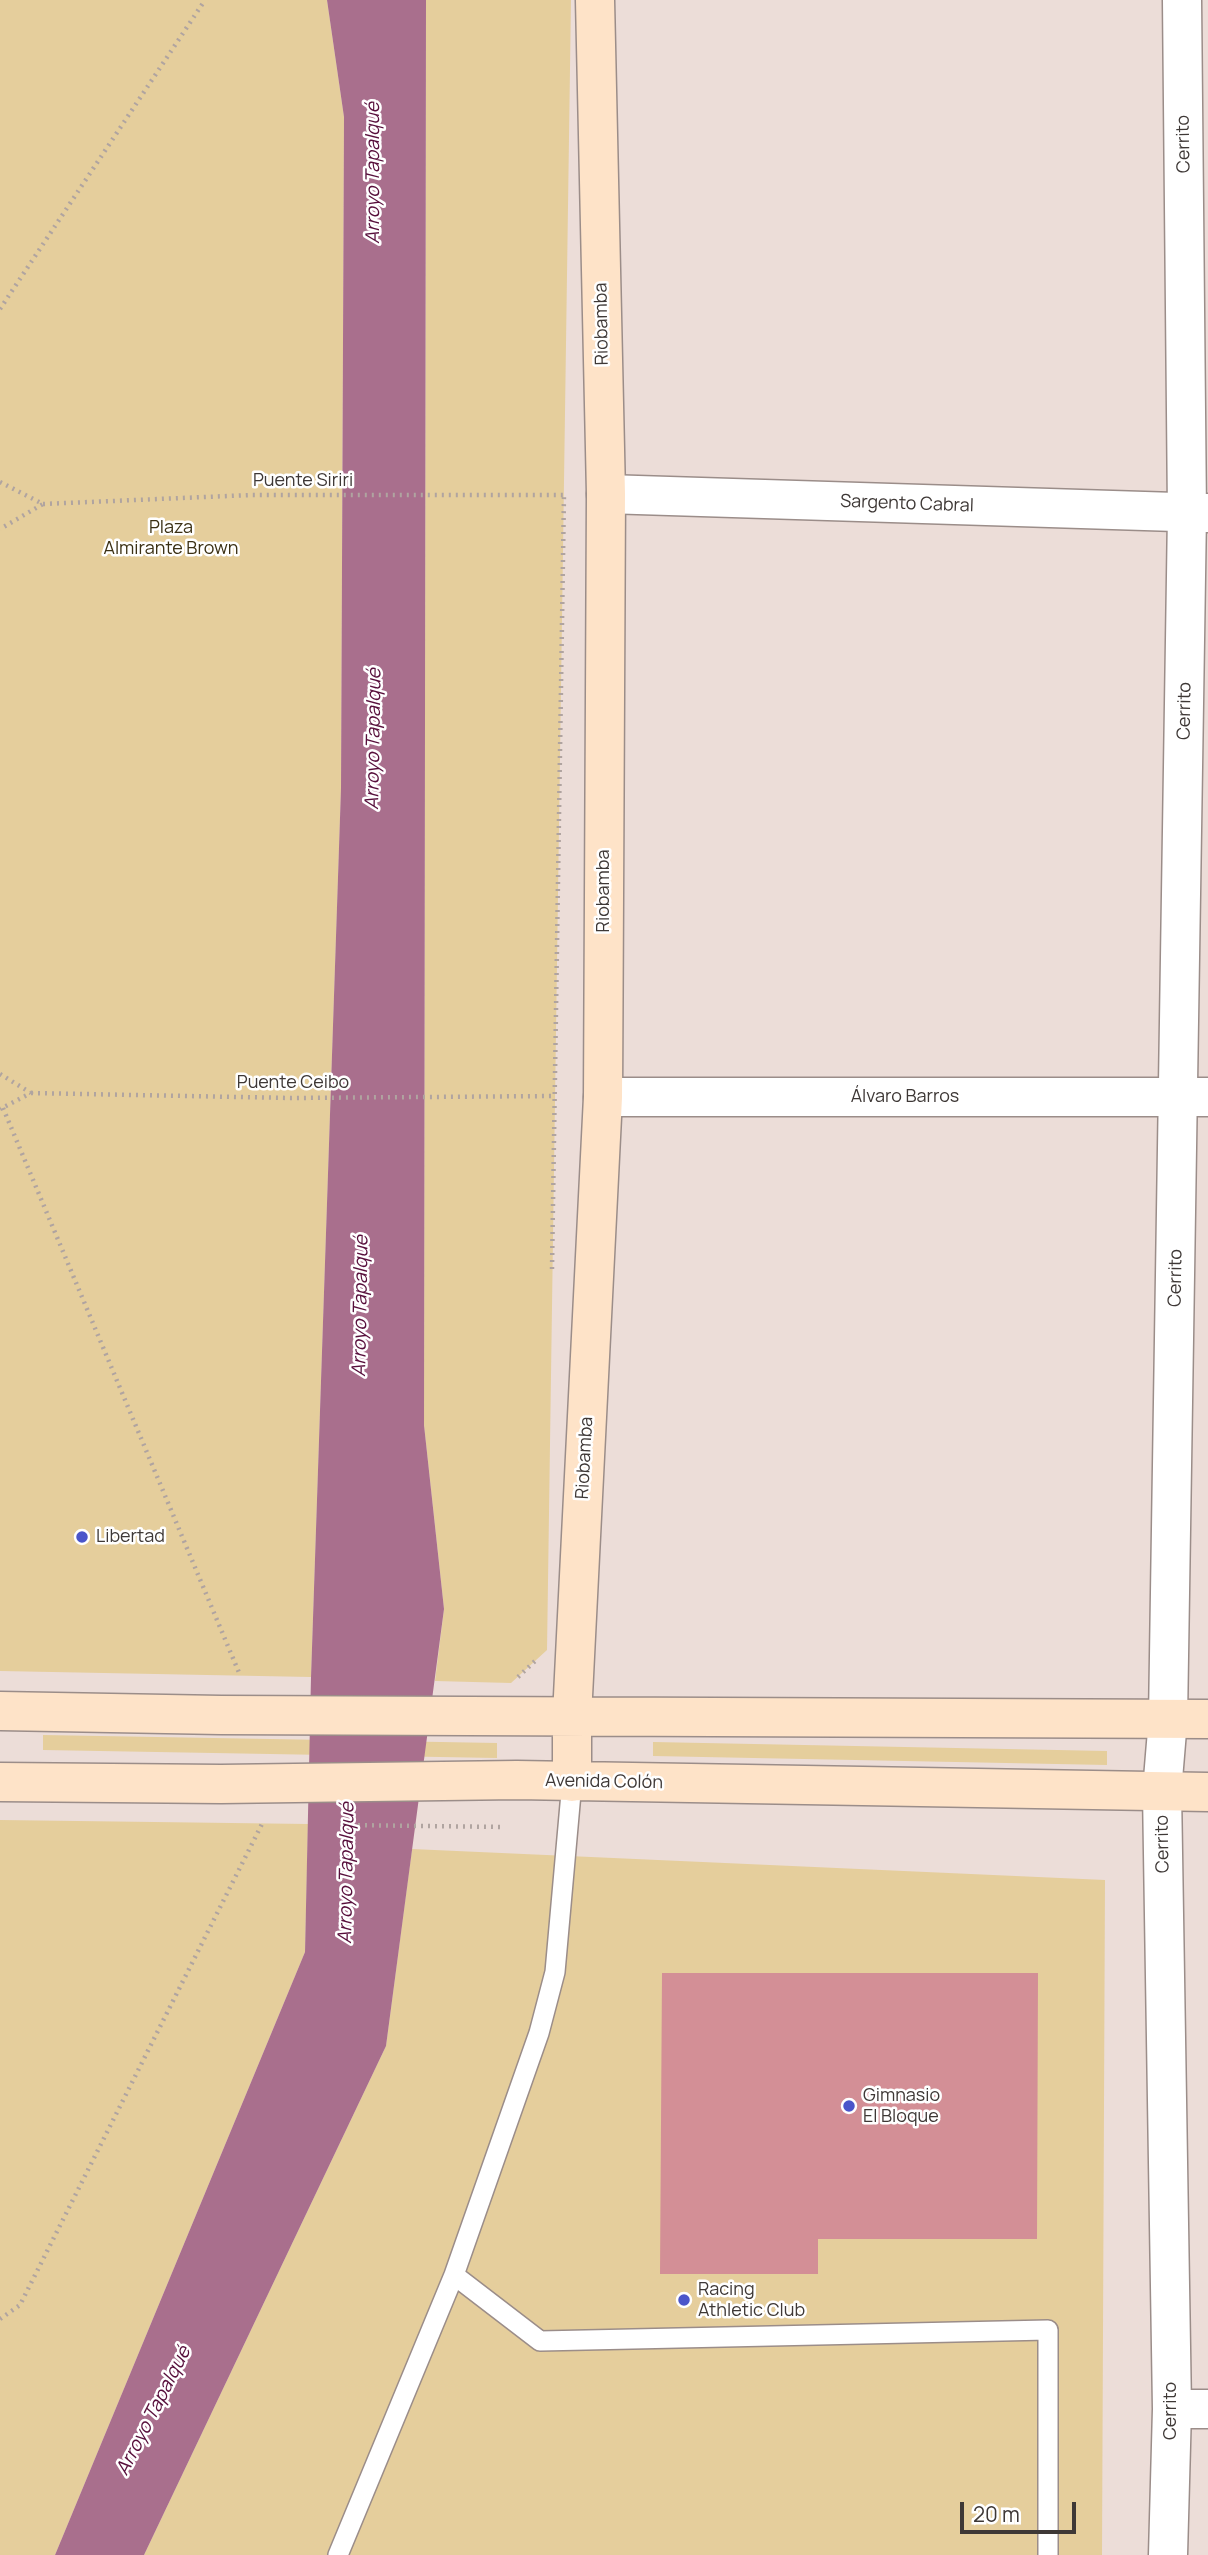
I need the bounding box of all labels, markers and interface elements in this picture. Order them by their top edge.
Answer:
water label: Arroyo Tapalqué [363,102,385,244]
street label: Cerrito [1173,115,1195,173]
street label: Riobamba [590,282,614,366]
street label: Puente Siriri [253,470,353,492]
street label: Sargento Cabral [840,491,974,517]
park label: Plaza Almirante Brown [104,517,238,560]
water label: Arroyo Tapalqué [361,668,387,810]
street label: Cerrito [1174,682,1196,740]
street label: Riobamba [593,850,615,932]
street label: Puente Ceibo [237,1072,349,1094]
street label: Álvaro Barros [851,1086,959,1108]
water label: Arroyo Tapalqué [348,1235,374,1377]
street label: Cerrito [1165,1249,1187,1307]
street label: Riobamba [572,1416,598,1500]
place label: Libertad [96,1526,165,1548]
marker: Libertad [74,1529,90,1545]
street label: Avenida Colón [545,1770,663,1794]
water label: Arroyo Tapalqué [334,1802,360,1944]
street label: Cerrito [1152,1815,1174,1873]
place label: Gimnasio El Bloque [863,2085,940,2128]
marker: Gimnasio El Bloque [841,2098,857,2114]
place label: Racing Athletic Club [698,2279,805,2322]
marker: Racing Athletic Club [676,2292,692,2308]
water label: Arroyo Tapalqué [112,2343,196,2479]
street label: Cerrito [1160,2382,1182,2440]
scale bar [963,2488,1078,2532]
text: 20 m [973,2500,1020,2528]

